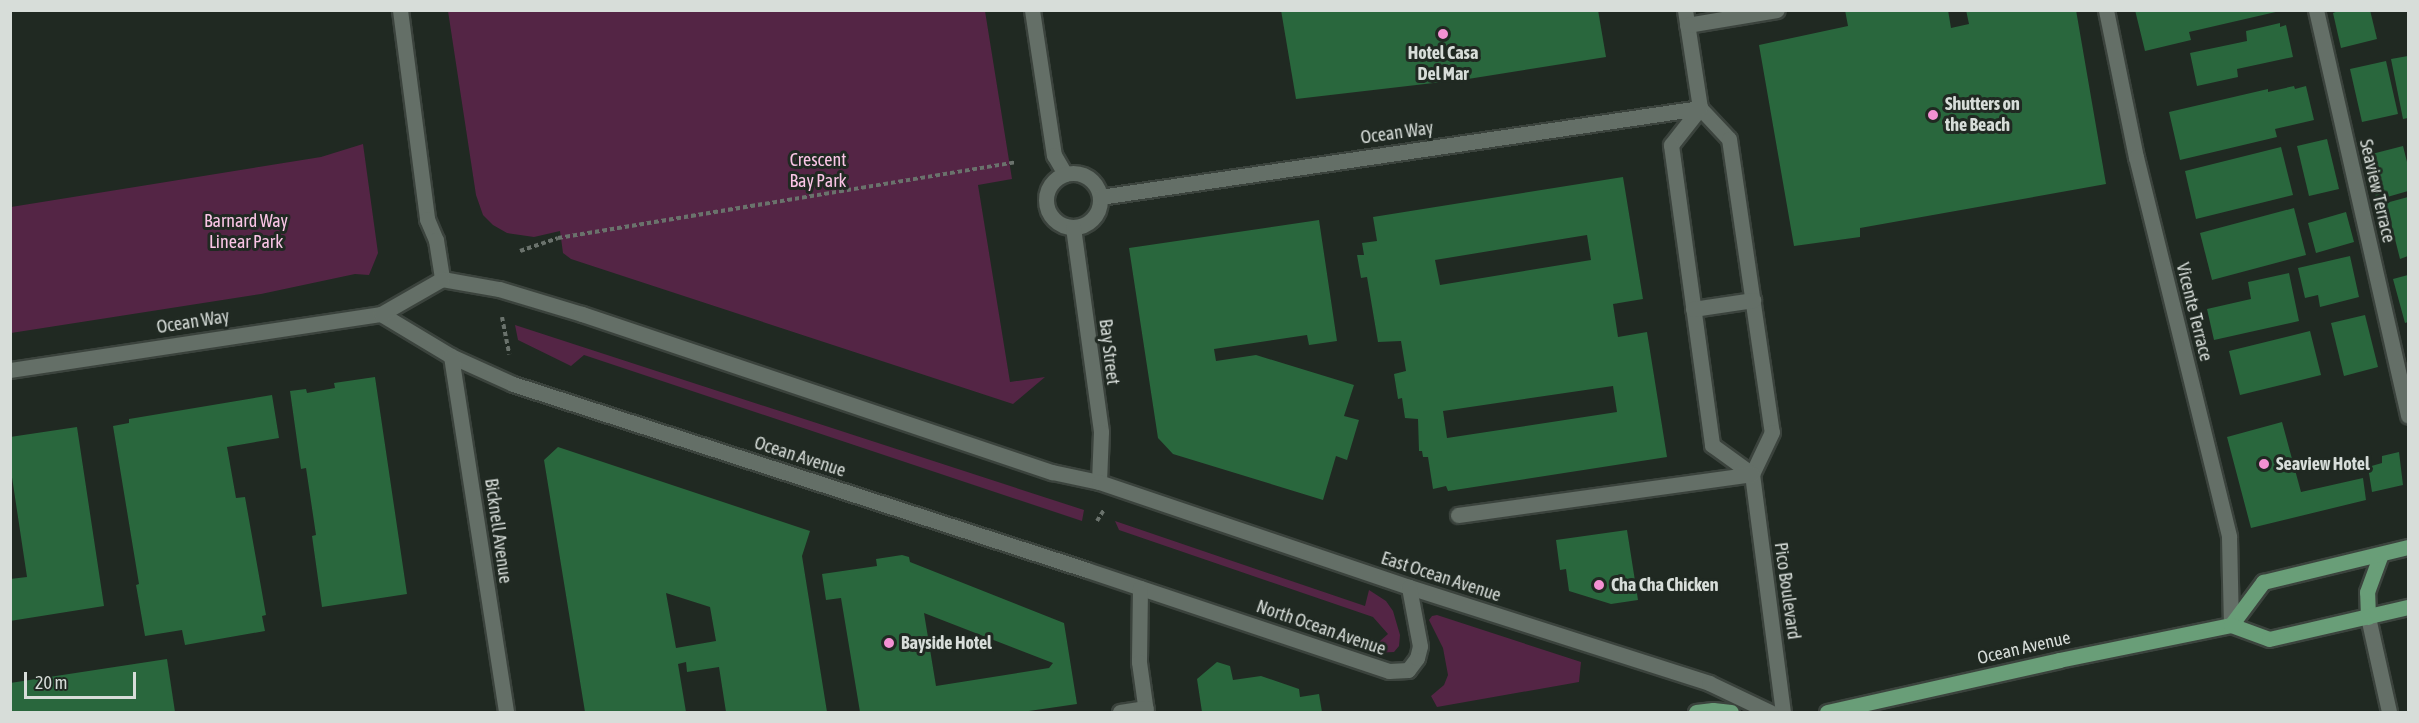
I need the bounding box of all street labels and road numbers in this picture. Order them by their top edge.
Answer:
street label: Ocean Way [1359,117,1435,149]
street label: Seaview Terrace [2355,137,2399,245]
street label: Vicente Terrace [2171,261,2217,363]
street label: Ocean Way [155,306,231,338]
street label: Bay Street [1094,318,1124,386]
street label: Ocean Avenue [752,432,848,482]
street label: Bicknell Avenue [480,477,516,585]
street label: Pico Boulevard [1769,541,1805,641]
street label: East Ocean Avenue [1378,547,1504,607]
street label: North Ocean Avenue [1254,596,1388,660]
street label: Ocean Avenue [1975,627,2073,669]

